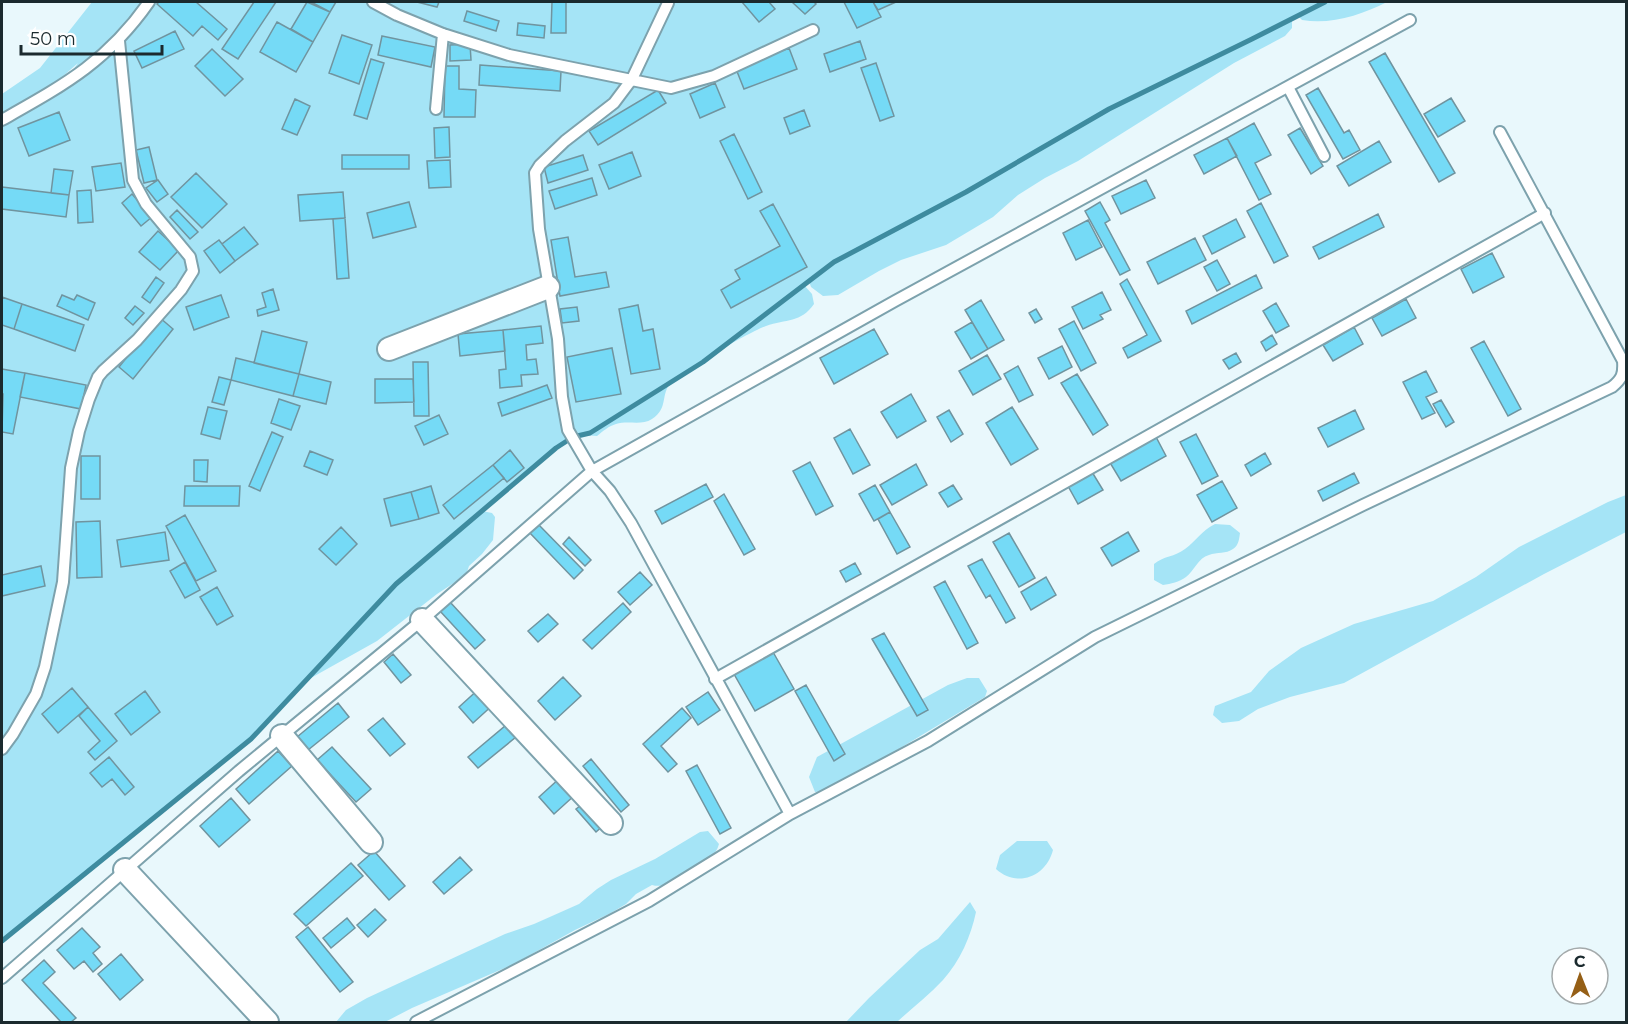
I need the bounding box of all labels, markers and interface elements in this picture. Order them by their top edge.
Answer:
scale bar [21,18,162,56]
text: 50 m [30,28,76,50]
north arrow [1550,946,1610,1006]
text: С [1574,952,1586,971]

